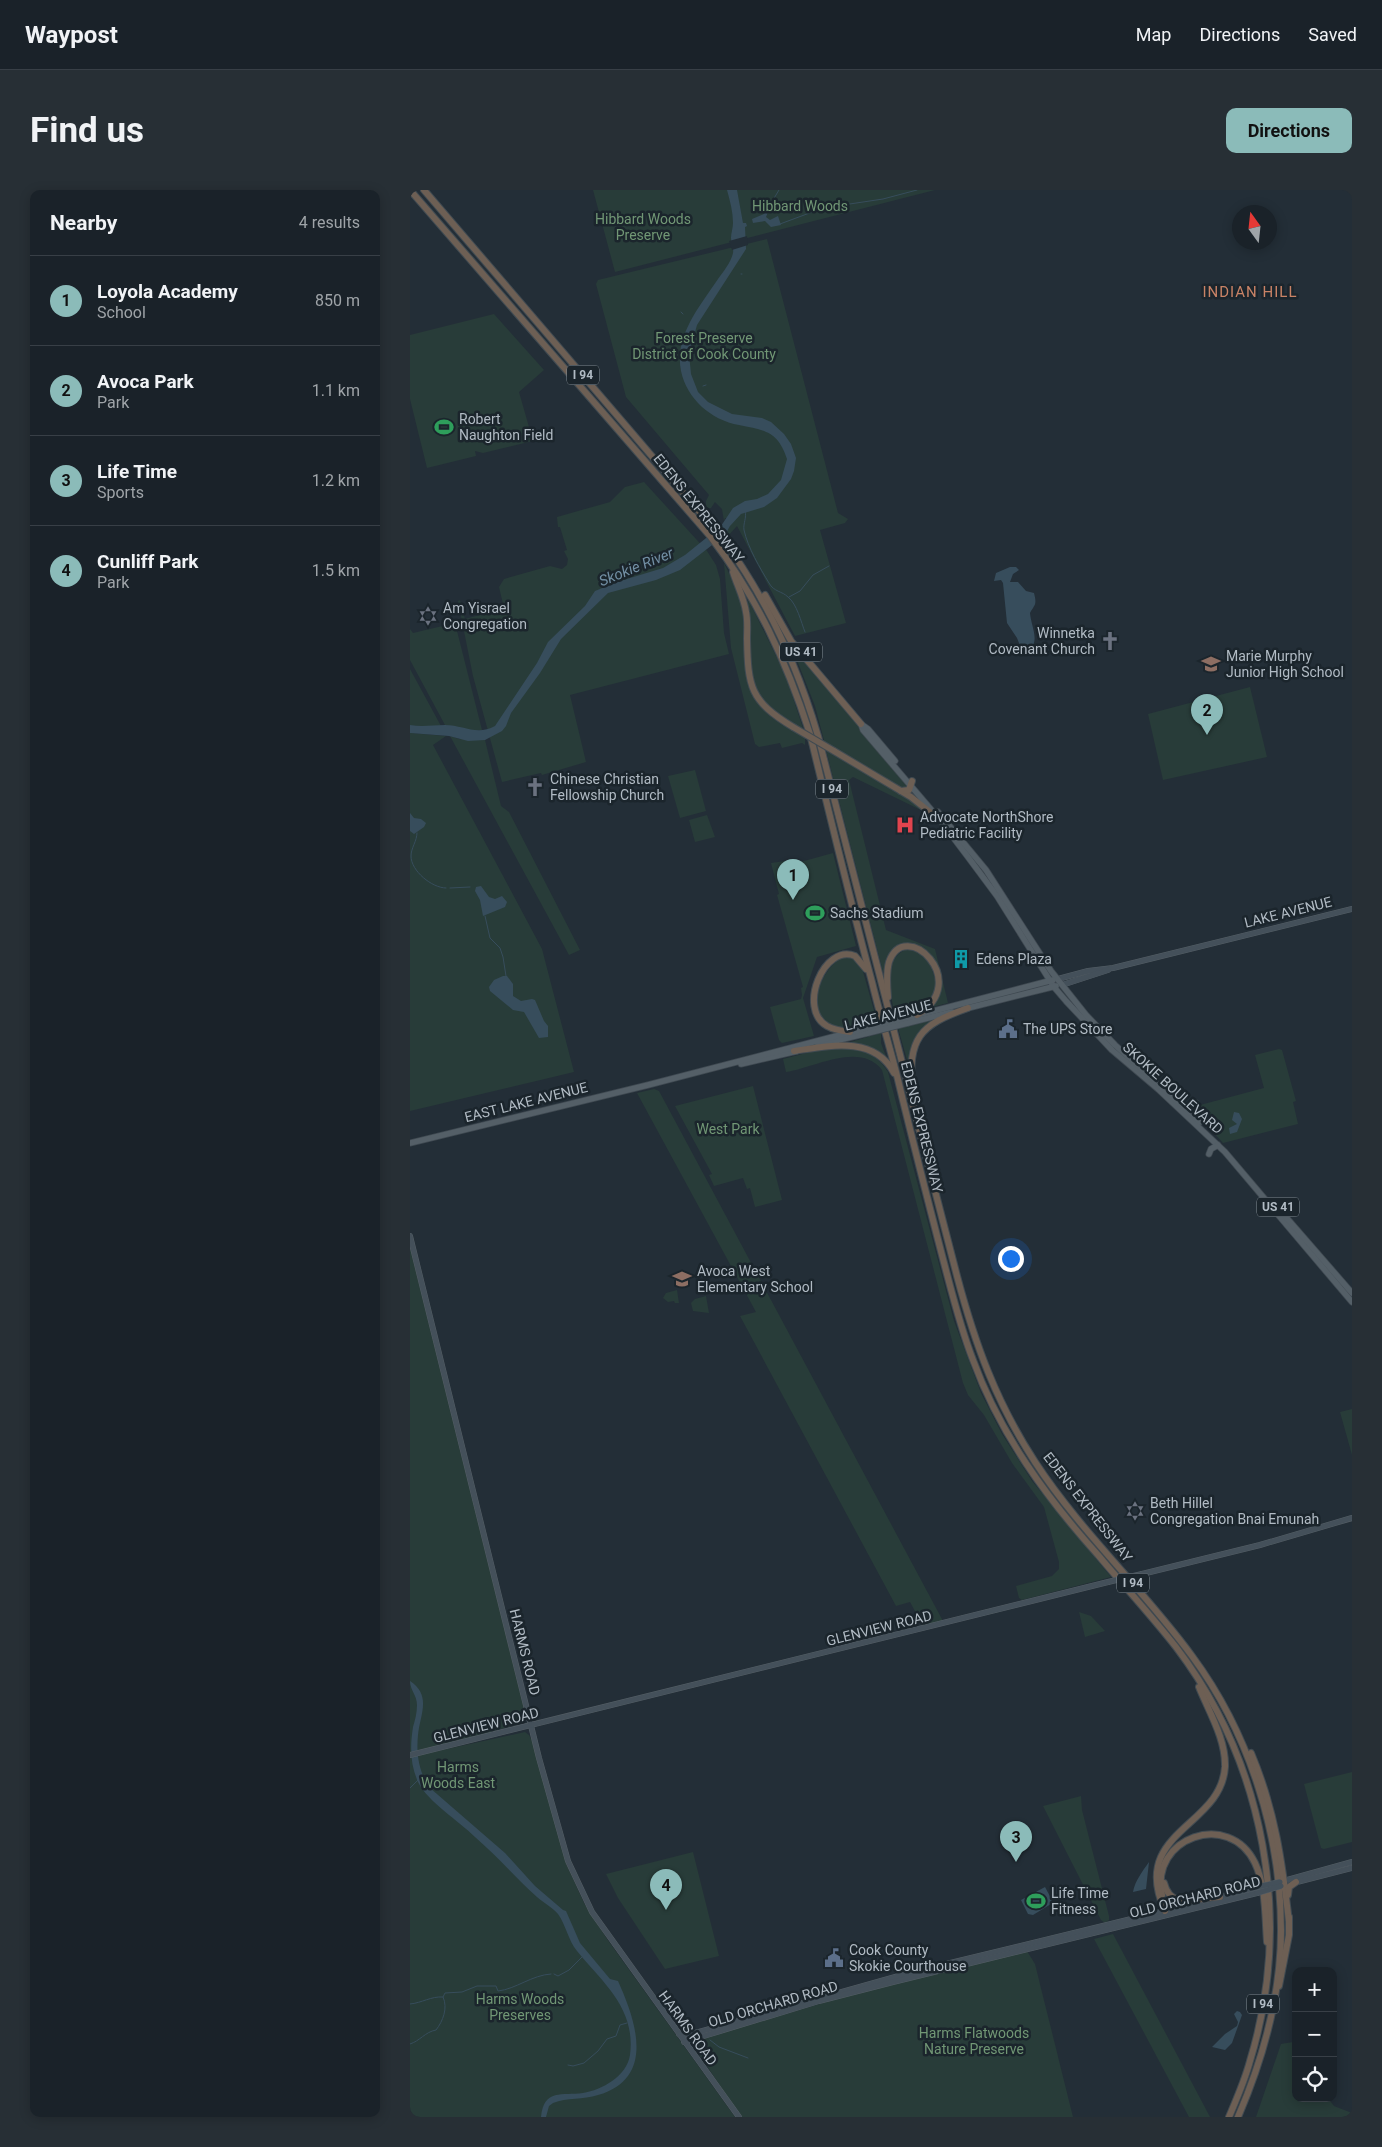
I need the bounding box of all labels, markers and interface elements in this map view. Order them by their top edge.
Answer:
text: Waypost [25,21,118,49]
text: Map [1136,24,1171,45]
text: Directions [1199,24,1280,45]
text: Saved [1308,24,1357,45]
button: Directions [1226,108,1352,153]
text: Find us [30,110,144,151]
park label: Hibbard Woods [752,198,848,214]
north arrow [1232,205,1277,250]
text: Nearby [50,211,117,235]
park label: Hibbard Woods Preserve [595,211,691,243]
text: 4 results [299,213,360,232]
text: Loyola Academy [97,280,238,303]
district label: INDIAN HILL [1203,283,1297,301]
text: 1 [61,291,71,310]
text: 850 m [315,291,360,310]
text: School [97,303,146,322]
park label: Forest Preserve District of Cook County [632,330,776,362]
road number: I 94 [567,366,599,384]
text: Avoca Park [97,370,194,393]
text: 2 [61,381,71,400]
text: 1.1 km [312,381,360,400]
text: Park [97,393,129,412]
place label: Robert Naughton Field [459,411,553,443]
sports icon: Robert Naughton Field [433,416,455,438]
street label: EDENS EXPRESSWAY [650,451,748,566]
text: Life Time [97,460,177,483]
text: 3 [61,471,71,490]
text: 1.2 km [312,471,360,490]
text: Sports [97,483,144,502]
water label: Skokie River [596,544,677,590]
text: Cunliff Park [97,550,199,573]
text: 4 [61,561,71,580]
text: 1.5 km [312,561,360,580]
text: Park [97,573,129,592]
place label: Am Yisrael Congregation [443,600,527,632]
synagogue icon: Am Yisrael Congregation [417,605,439,627]
place label: Winnetka Covenant Church [989,625,1095,657]
church icon: Winnetka Covenant Church [1099,630,1121,652]
road number: US 41 [780,642,822,662]
place label: Marie Murphy Junior High School [1226,648,1344,680]
school or university icon: Marie Murphy Junior High School [1200,653,1222,675]
pin: 2 [1191,694,1223,735]
place label: Chinese Christian Fellowship Church [550,771,664,803]
church icon: Chinese Christian Fellowship Church [524,776,546,798]
road number: I 94 [816,780,848,798]
place label: Advocate NorthShore Pediatric Facility [920,809,1054,841]
hospital icon: Advocate NorthShore Pediatric Facility [894,814,916,836]
pin: 1 [777,859,809,900]
street label: LAKE AVENUE [1243,893,1333,931]
sports icon: Sachs Stadium [804,902,826,924]
place label: Sachs Stadium [830,905,923,921]
building icon: Edens Plaza [950,948,972,970]
place label: Edens Plaza [976,951,1052,967]
street label: LAKE AVENUE [843,996,933,1034]
public building icon: The UPS Store [997,1018,1019,1040]
place label: The UPS Store [1023,1021,1112,1037]
street label: SKOKIE BOULEVARD [1120,1039,1226,1137]
street label: EDENS EXPRESSWAY [898,1060,946,1195]
street label: EAST LAKE AVENUE [463,1079,589,1125]
park label: West Park [696,1121,760,1137]
road number: US 41 [1257,1198,1299,1216]
your location [998,1246,1024,1272]
place label: Avoca West Elementary School [697,1263,813,1295]
school or university icon: Avoca West Elementary School [671,1268,693,1290]
street label: EDENS EXPRESSWAY [1040,1449,1136,1565]
place label: Beth Hillel Congregation Bnai Emunah [1150,1495,1319,1527]
synagogue icon: Beth Hillel Congregation Bnai Emunah [1124,1500,1146,1522]
road number: I 94 [1117,1574,1149,1592]
street label: HARMS ROAD [507,1607,543,1697]
street label: GLENVIEW ROAD [825,1607,933,1649]
street label: GLENVIEW ROAD [432,1704,540,1746]
park label: Harms Woods East [421,1759,495,1791]
pin: 3 [1000,1821,1032,1862]
pin: 4 [650,1869,682,1910]
street label: OLD ORCHARD ROAD [1128,1873,1262,1921]
place label: Life Time Fitness [1051,1885,1109,1917]
sports icon: Life Time Fitness [1025,1890,1047,1912]
place label: Cook County Skokie Courthouse [849,1942,966,1974]
public building icon: Cook County Skokie Courthouse [823,1947,845,1969]
map controls [1292,1967,1337,2102]
button: + [1292,1967,1337,2012]
street label: OLD ORCHARD ROAD [706,1978,840,2030]
street label: HARMS ROAD [656,1988,720,2068]
park label: Harms Woods Preserves [476,1991,564,2023]
road number: I 94 [1247,1995,1279,2014]
button: − [1292,2012,1337,2057]
park label: Harms Flatwoods Nature Preserve [919,2025,1029,2057]
button: locate [1292,2057,1337,2102]

